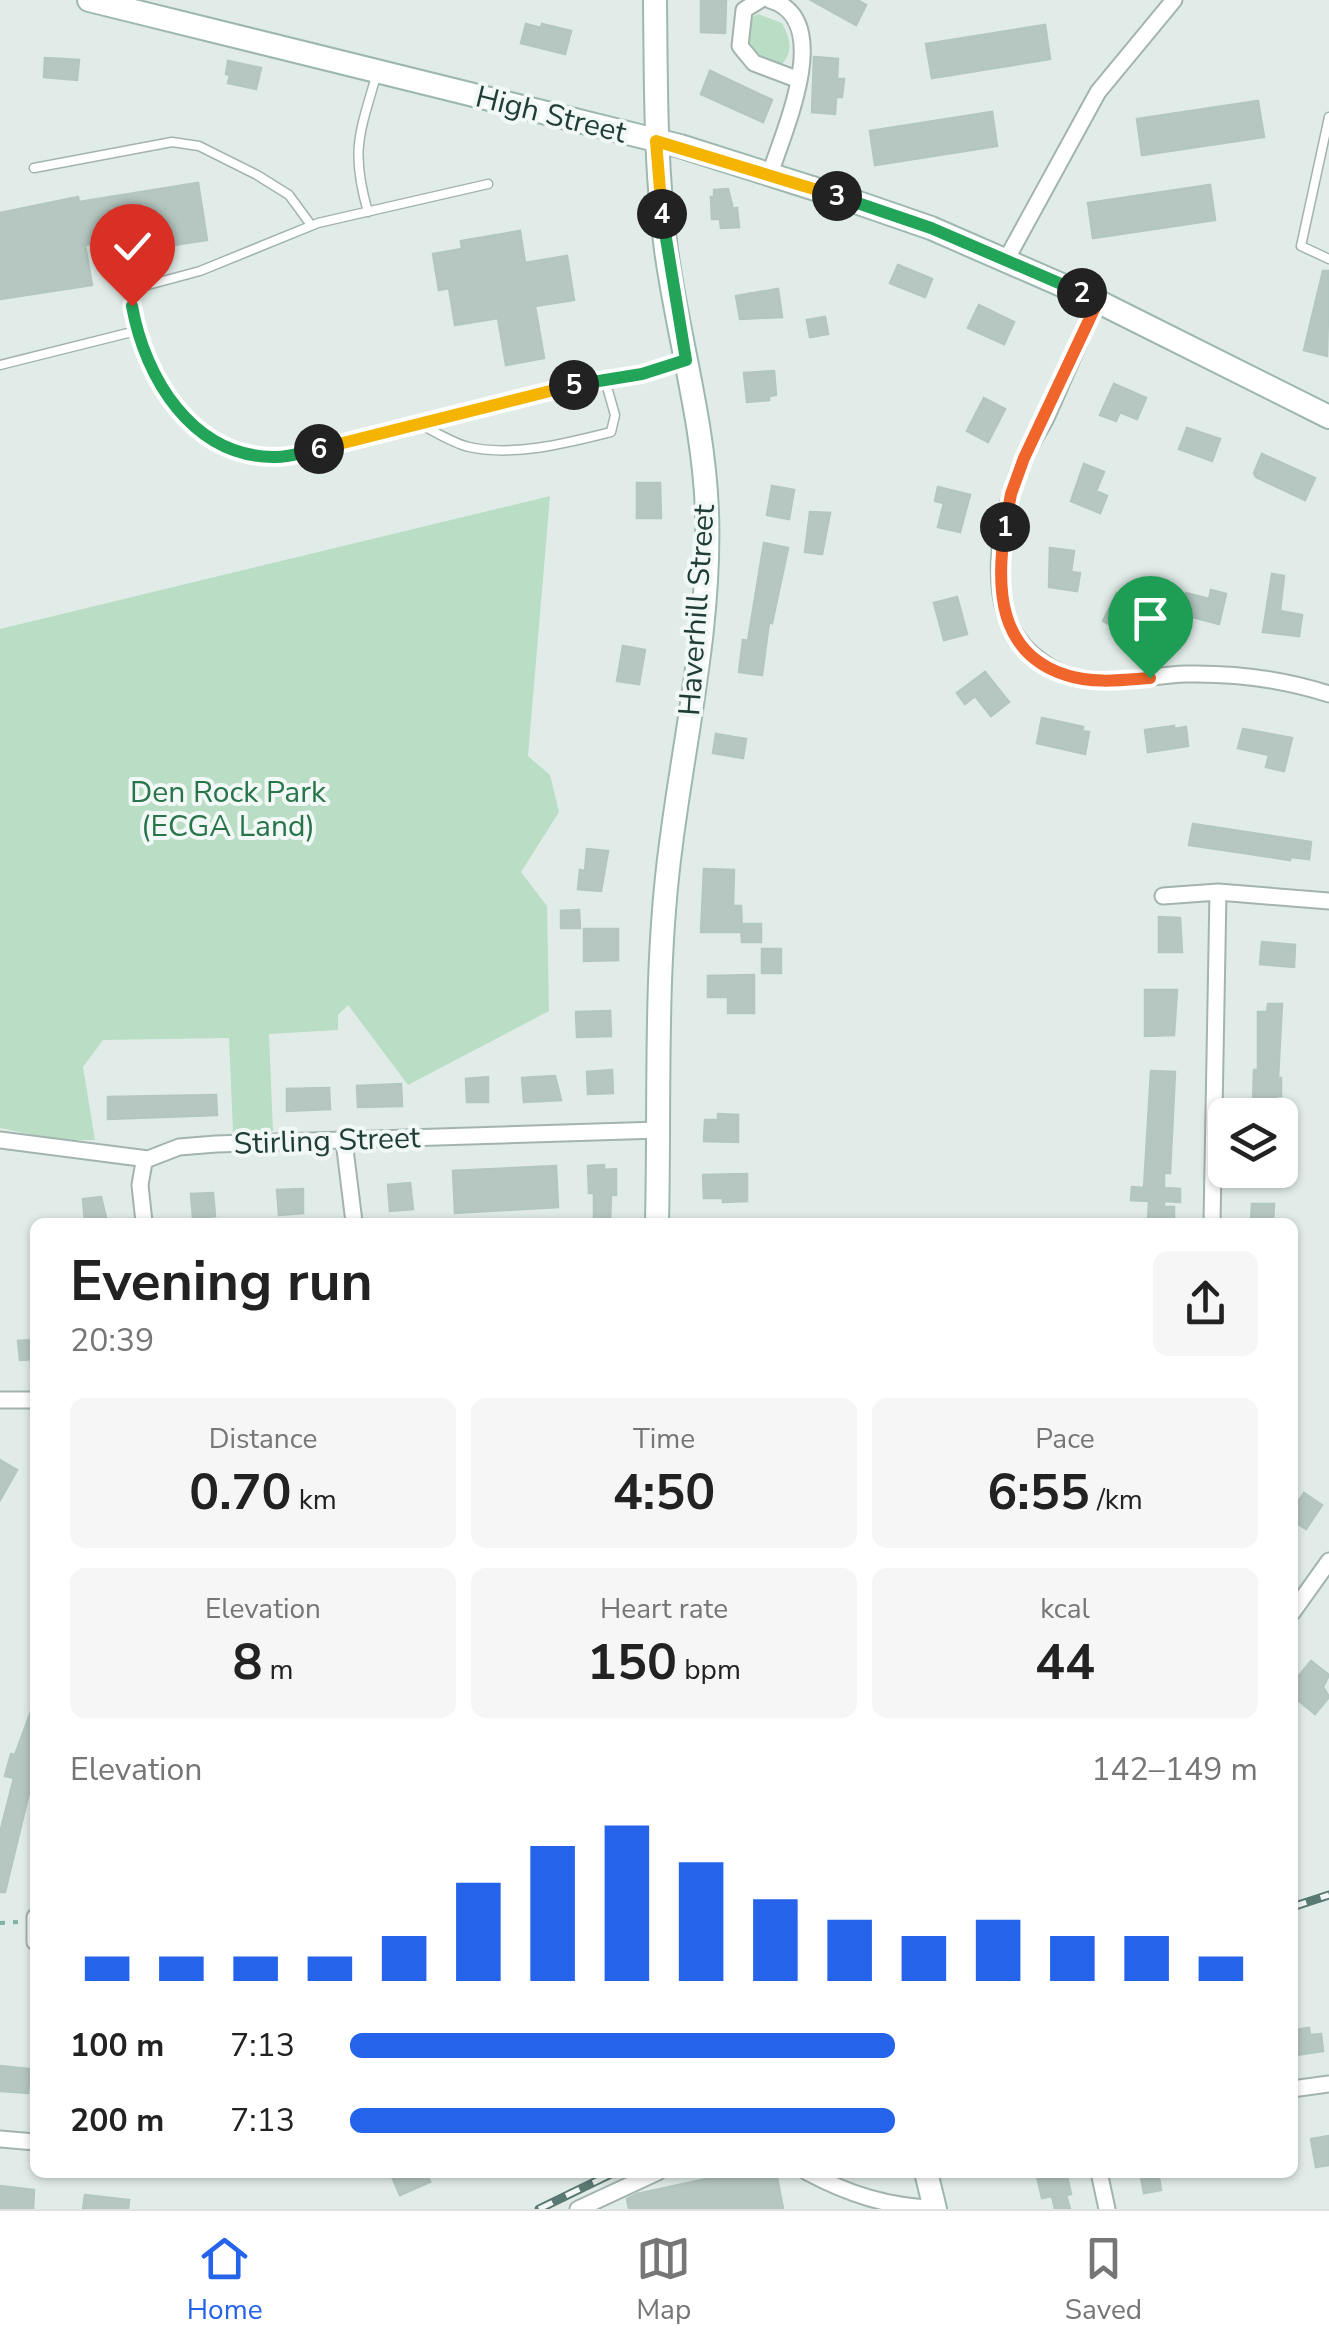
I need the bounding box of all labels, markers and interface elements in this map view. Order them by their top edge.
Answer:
street label: High Street [471,76,631,154]
pin: 3 [812,171,862,221]
text: 3 [829,177,845,215]
pin: 4 [637,189,687,239]
text: 4 [654,195,670,233]
pin [90,204,175,307]
icon: check [105,219,160,274]
pin: 2 [1057,268,1107,318]
text: 2 [1074,274,1090,312]
pin: 5 [549,360,599,410]
text: 5 [566,366,582,404]
pin: 6 [294,424,344,474]
text: 6 [311,430,327,468]
street label: Haverhill Street [669,502,725,717]
pin: 1 [980,502,1030,552]
text: 1 [997,508,1013,546]
pin [1108,576,1193,679]
icon: arrive [1123,591,1178,646]
park label: Den Rock Park (ECGA Land) [130,772,327,847]
map controls [1208,1098,1298,1188]
button: layers [1208,1098,1298,1188]
street label: Stirling Street [233,1117,421,1165]
text: Evening run [70,1244,373,1319]
button: share [1153,1251,1258,1356]
text: 20:39 [70,1319,154,1362]
text: Distance [209,1420,317,1458]
text: Time [633,1420,695,1458]
text: Pace [1035,1420,1095,1458]
text: 0.70 [189,1458,292,1527]
text: 4:50 [613,1458,715,1527]
text: 6:55 [987,1458,1090,1527]
text: km [292,1481,337,1519]
text: /km [1090,1481,1143,1519]
text: Elevation [205,1590,321,1628]
text: Heart rate [600,1590,728,1628]
text: kcal [1040,1590,1090,1628]
text: 8 [232,1628,262,1697]
text: 150 [587,1628,677,1697]
text: 44 [1035,1628,1095,1697]
text: m [262,1651,294,1689]
text: bpm [677,1651,741,1689]
text: Elevation [70,1748,203,1791]
text: 142–149 m [1091,1748,1258,1791]
text: 100 m [70,2024,164,2067]
text: 7:13 [230,2024,295,2067]
text: 200 m [70,2099,164,2142]
text: 7:13 [230,2099,295,2142]
tab: Home [187,2231,263,2329]
tab: Map [636,2231,691,2329]
tab: Saved [1065,2231,1142,2329]

